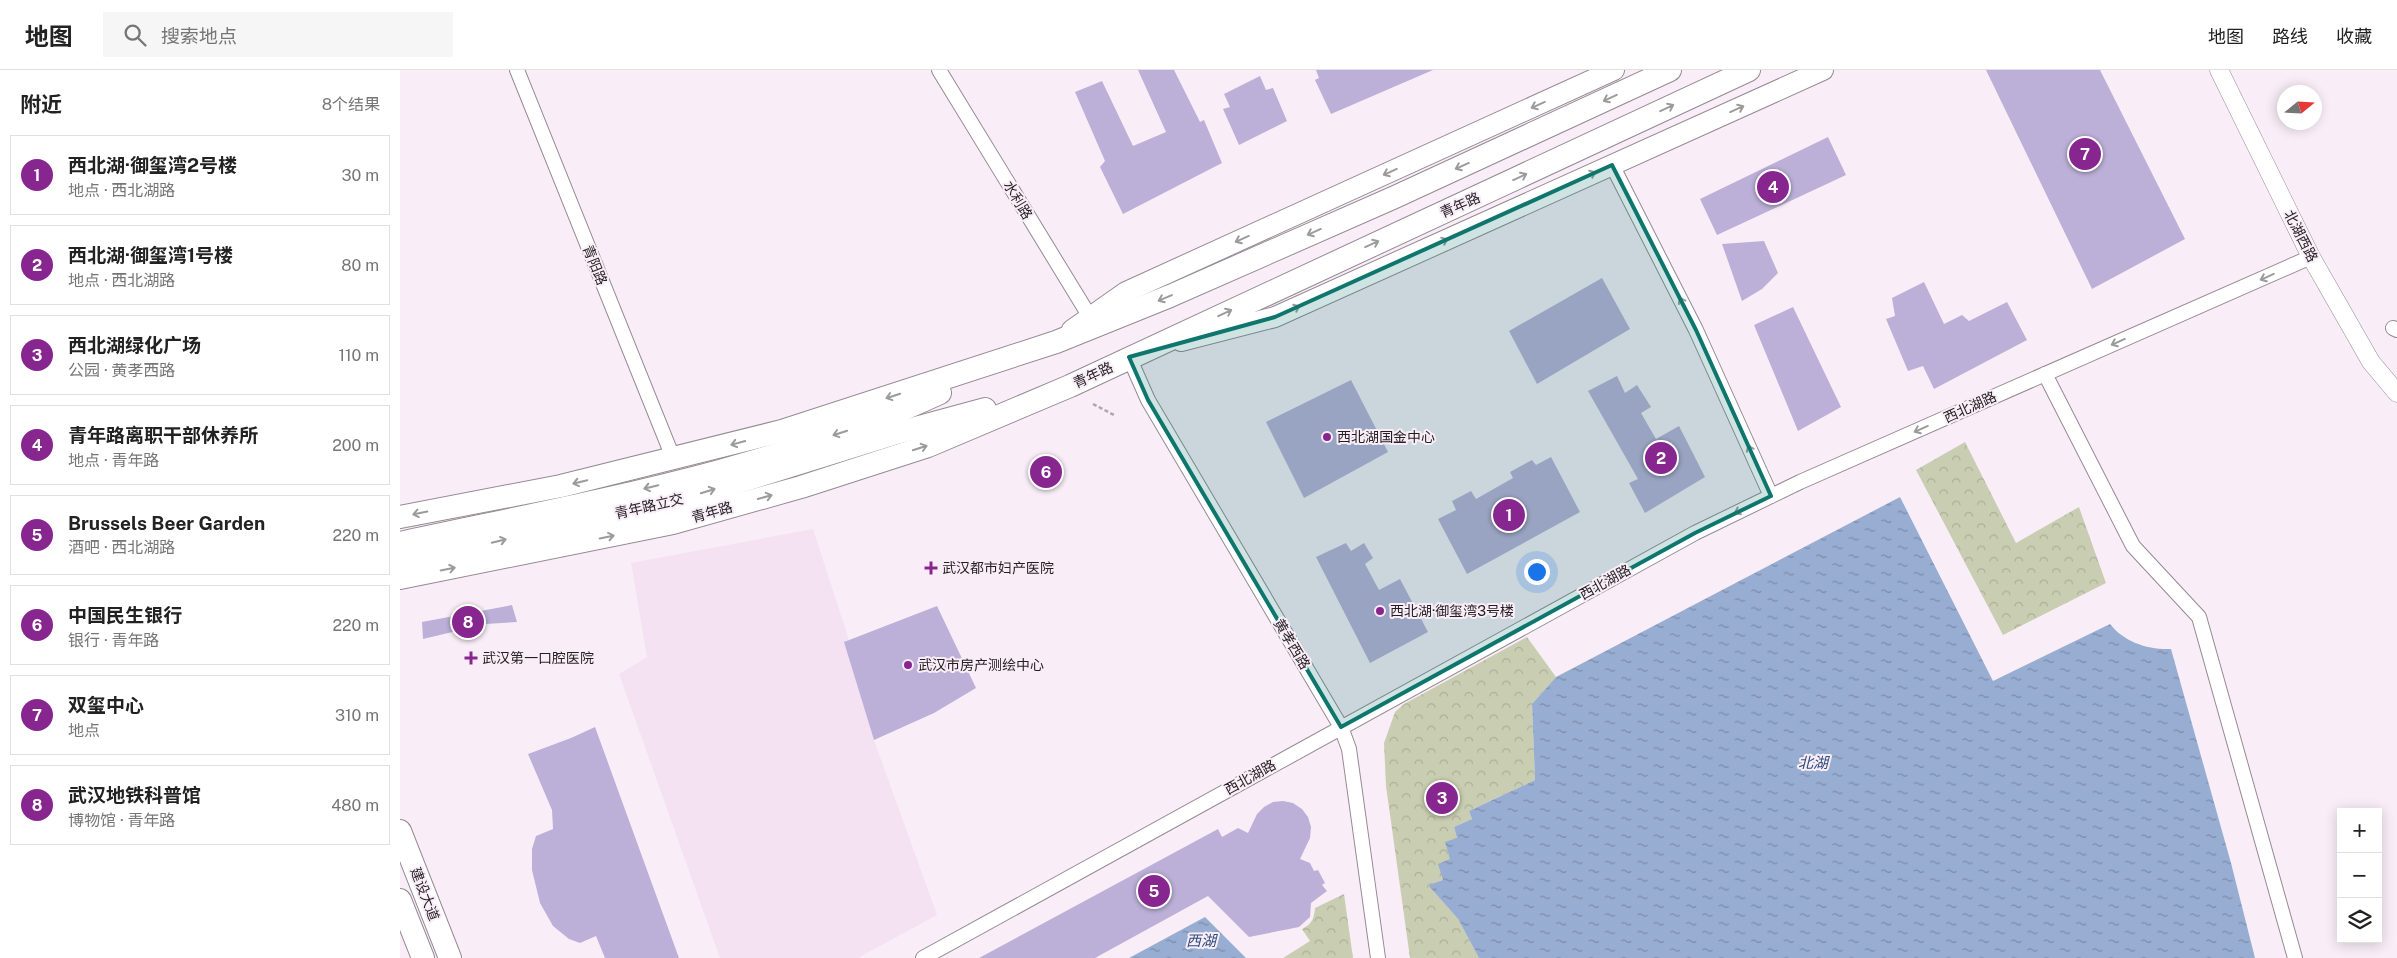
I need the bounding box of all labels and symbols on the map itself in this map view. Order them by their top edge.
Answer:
north arrow [2277,85,2322,130]
one-way arrow [1603,94,1618,103]
one-way arrow [1531,100,1546,110]
one-way arrow [1660,103,1675,113]
one-way arrow [1729,103,1744,113]
pin: 7 [2069,135,2101,173]
one-way arrow [1455,162,1470,171]
one-way arrow [1383,167,1398,177]
pin: 4 [1757,168,1789,206]
one-way arrow [1581,170,1596,180]
one-way arrow [1513,172,1528,182]
street label: 水利路 [1000,178,1036,222]
street label: 青年路 [1438,189,1482,221]
street label: 北湖西路 [2281,207,2321,265]
one-way arrow [1307,228,1322,238]
one-way arrow [1235,235,1250,244]
one-way arrow [1433,237,1448,247]
one-way arrow [1364,239,1379,249]
street label: 青阳路 [580,243,610,287]
one-way arrow [2260,272,2275,282]
one-way arrow [1158,294,1173,304]
one-way arrow [1678,297,1687,312]
one-way arrow [1285,304,1300,314]
one-way arrow [1217,307,1232,317]
one-way arrow [2111,338,2126,348]
street label: 青年路 [1071,359,1115,391]
street label: 西北湖路 [1941,388,1999,426]
one-way arrow [885,391,901,401]
one-way arrow [1914,424,1929,434]
one-way arrow [833,428,849,438]
place label: 西北湖国金中心 [1337,429,1435,445]
marker: 西北湖国金中心 [1321,431,1333,443]
one-way arrow [730,439,746,448]
pin: 2 [1645,439,1677,477]
one-way arrow [911,443,927,453]
one-way arrow [1745,445,1755,460]
pin: 6 [1030,453,1062,491]
one-way arrow [572,478,588,487]
one-way arrow [643,483,659,492]
one-way arrow [700,486,716,496]
street label: 青年路立交 [613,490,685,522]
one-way arrow [756,492,772,501]
pin: 1 [1493,496,1525,534]
street label: 青年路 [690,499,734,525]
one-way arrow [1734,506,1749,516]
one-way arrow [413,509,429,518]
one-way arrow [599,532,615,541]
one-way arrow [491,536,507,545]
your location [1524,559,1550,585]
place label: 武汉都市妇产医院 [942,560,1054,576]
marker: 武汉都市妇产医院 [924,561,938,575]
street label: 西北湖路 [1577,561,1633,603]
one-way arrow [440,564,456,574]
pin: 8 [452,603,484,641]
place label: 西北湖·御玺湾3号楼 [1390,603,1514,619]
marker: 西北湖·御玺湾3号楼 [1374,605,1386,617]
street label: 黄孝西路 [1271,616,1313,672]
place label: 武汉第一口腔医院 [482,650,594,666]
marker: 武汉第一口腔医院 [464,651,478,665]
place label: 武汉市房产测绘中心 [918,657,1044,673]
marker: 武汉市房产测绘中心 [902,659,914,671]
water label: 北湖 [1798,754,1830,771]
street label: 西北湖路 [1222,756,1278,798]
pin: 3 [1426,779,1458,817]
street label: 建设大道 [407,865,443,923]
pin: 5 [1138,872,1170,910]
water label: 西湖 [1186,932,1218,949]

